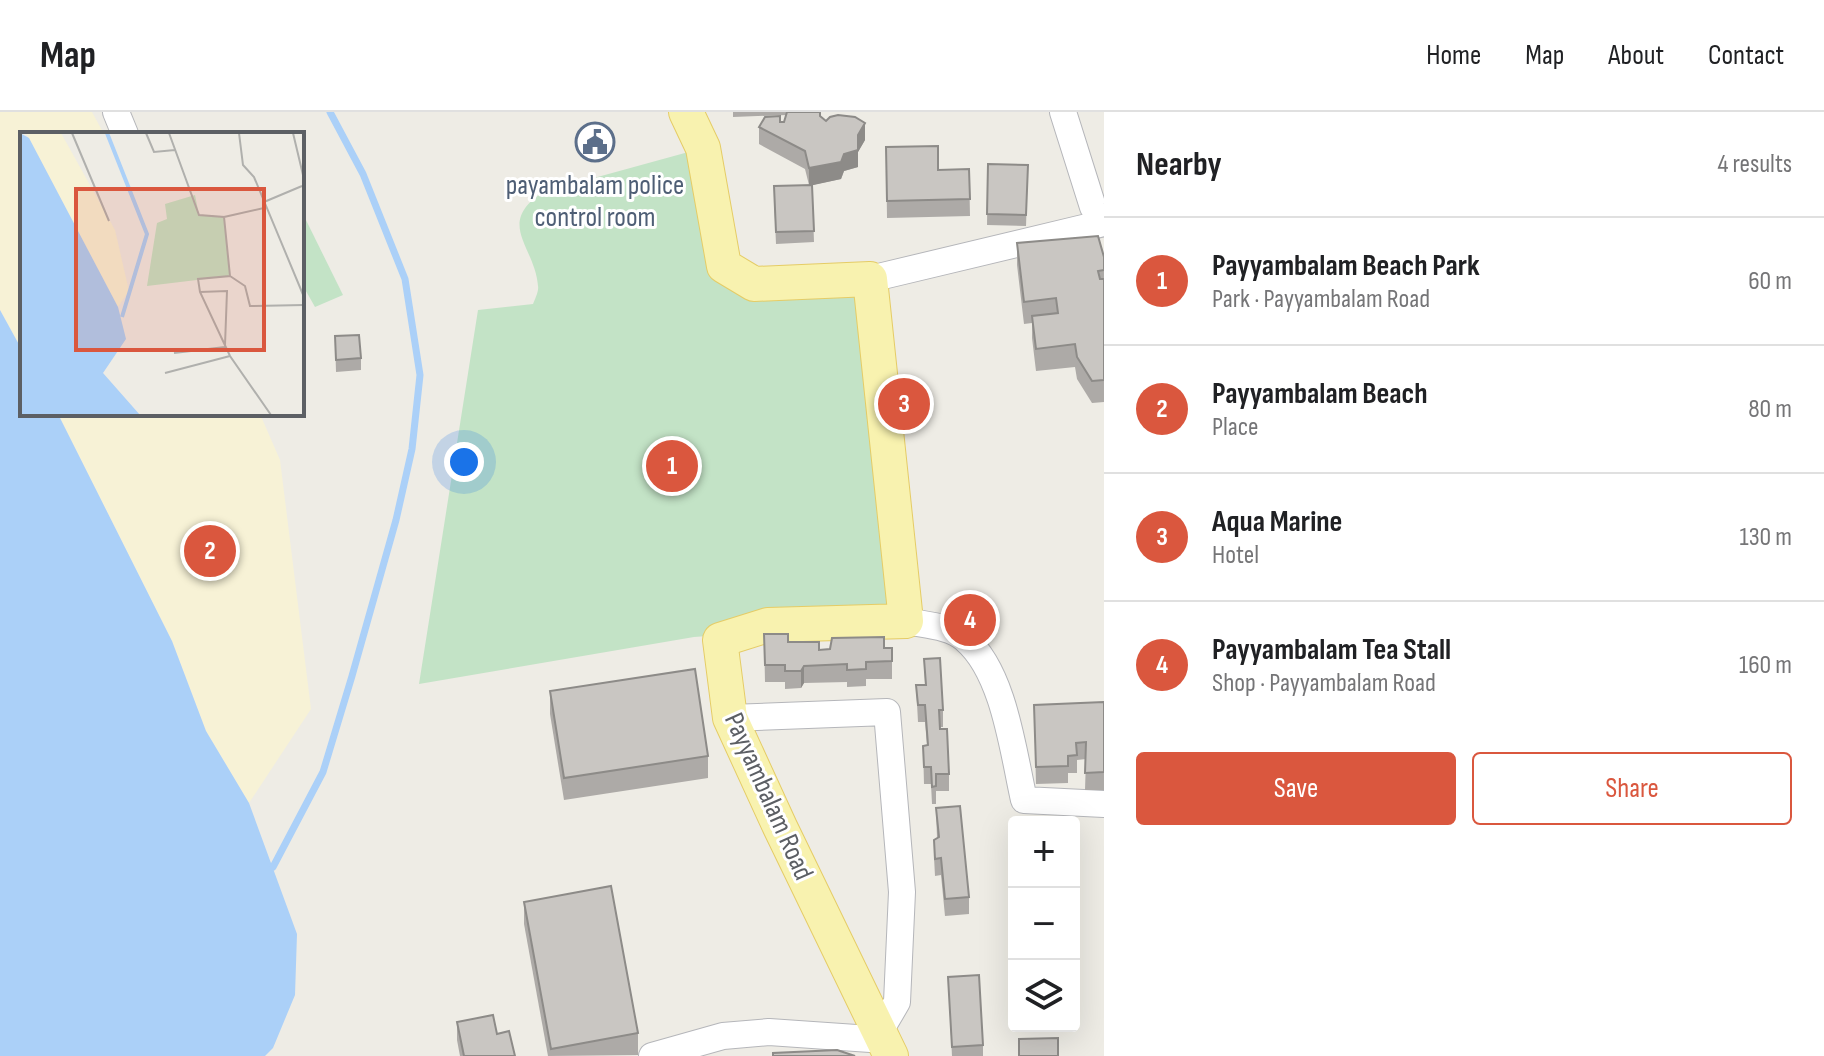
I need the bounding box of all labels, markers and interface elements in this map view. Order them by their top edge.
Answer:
text: Map [40,33,96,78]
text: Home [1426,39,1481,72]
text: Map [1525,39,1564,72]
text: About [1608,39,1664,72]
text: Contact [1708,39,1784,72]
public building icon: payambalam police control room [574,121,616,163]
inset map [20,132,304,416]
text: Nearby [1136,144,1222,185]
text: 4 results [1717,149,1792,180]
place label: payambalam police control room [506,169,684,234]
text: Payyambalam Beach Park [1212,248,1480,284]
text: 1 [1157,266,1167,297]
text: 60 m [1748,266,1792,297]
text: Park · Payyambalam Road [1212,284,1430,315]
pin: 3 [878,374,930,434]
text: Payyambalam Beach [1212,376,1428,412]
text: 2 [1156,394,1168,425]
text: 80 m [1748,394,1792,425]
text: Place [1212,412,1259,443]
pin: 1 [646,436,698,496]
your location [444,442,484,482]
text: Aqua Marine [1212,504,1342,540]
pin: 2 [184,521,236,581]
text: 3 [1156,522,1168,553]
text: 130 m [1740,522,1792,553]
text: Hotel [1212,540,1259,571]
pin: 4 [944,590,996,650]
text: Payyambalam Tea Stall [1212,632,1451,668]
text: 4 [1156,650,1168,681]
text: 160 m [1739,650,1792,681]
text: Shop · Payyambalam Road [1212,668,1436,699]
street label: Payyambalam Road [717,708,820,885]
button: Save [1136,752,1456,825]
button: Share [1472,752,1792,825]
map controls [1008,816,1080,1032]
button: + [1008,816,1080,888]
button: − [1008,888,1080,960]
button: layers [1008,960,1080,1032]

